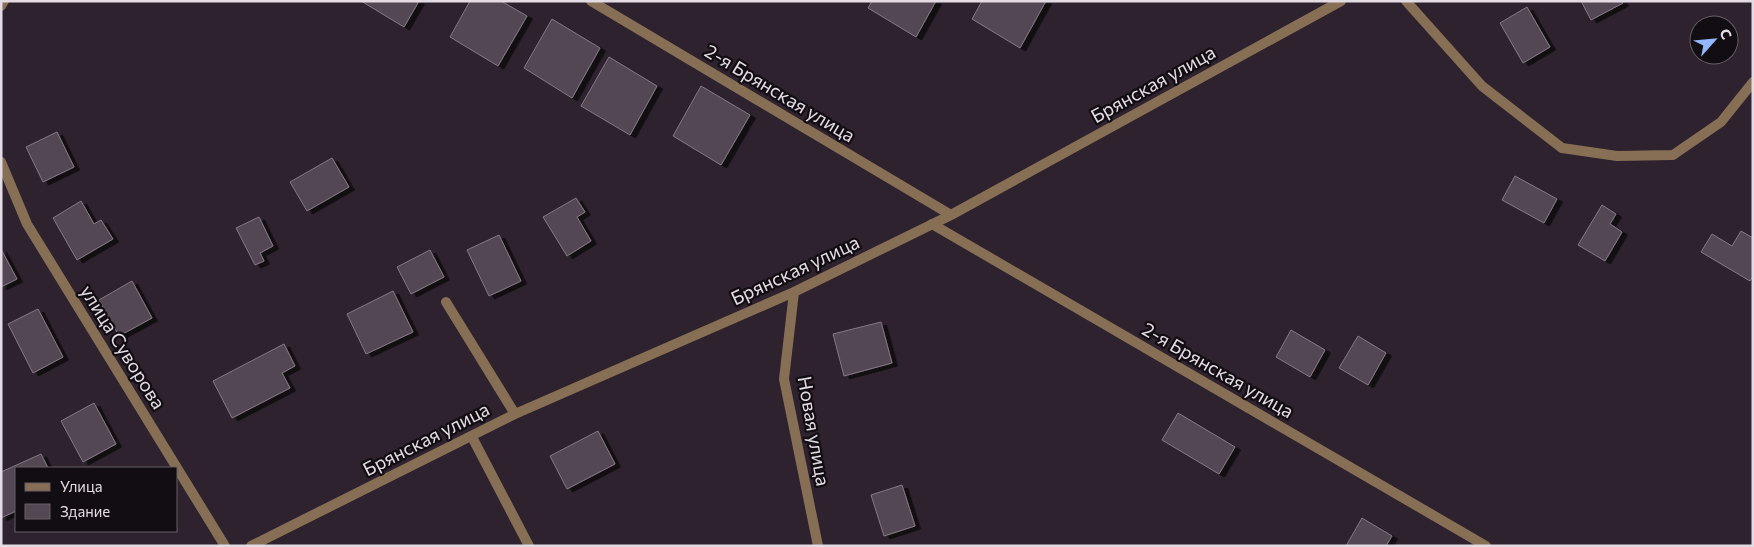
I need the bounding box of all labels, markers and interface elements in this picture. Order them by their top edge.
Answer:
north arrow [1689,15,1739,65]
text: С [1716,26,1736,42]
street label: 2-я Брянская улица [701,39,859,146]
street label: Брянская улица [1086,40,1219,127]
street label: Брянская улица [727,230,863,309]
street label: улица Суворова [76,280,171,413]
street label: 2-я Брянская улица [1138,317,1298,422]
street label: Новая улица [794,374,835,488]
street label: Брянская улица [359,397,493,480]
legend [15,467,178,532]
text: Улица [60,477,102,495]
text: Здание [60,502,110,520]

